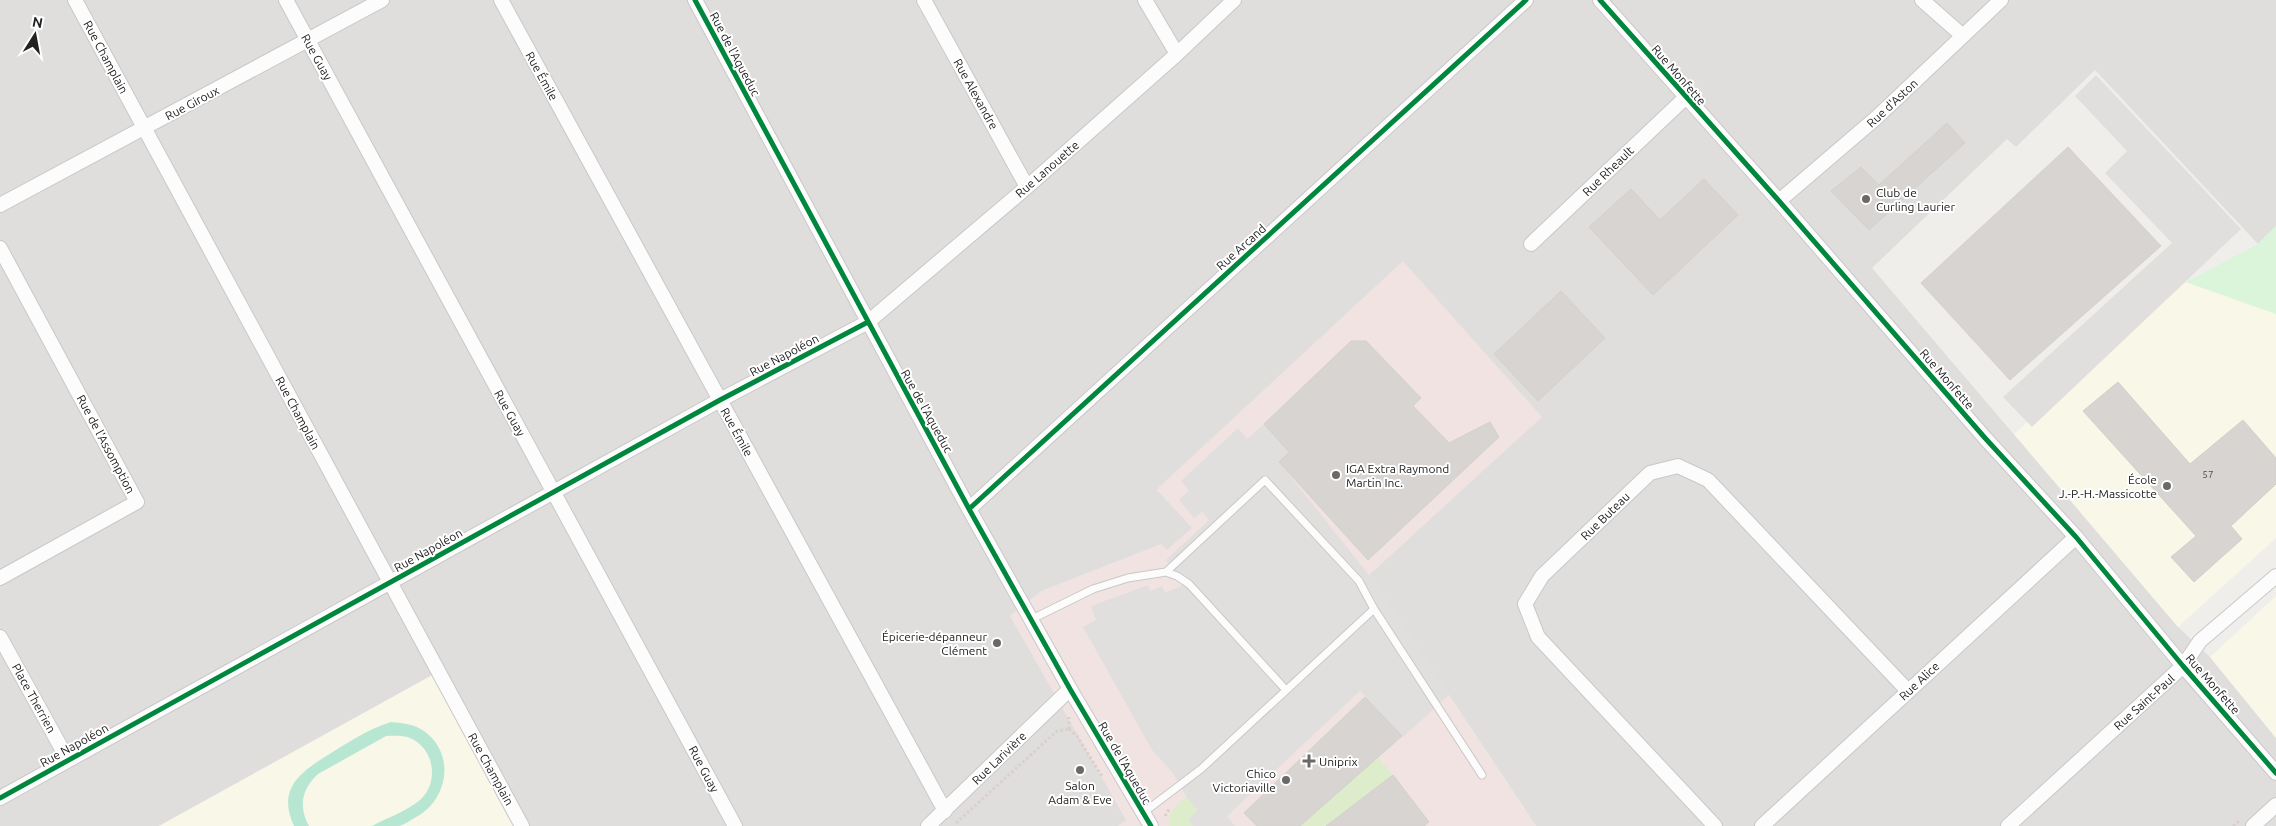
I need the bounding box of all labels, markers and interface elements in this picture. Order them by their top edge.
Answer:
north arrow [10,10,60,60]
street label: Rue de l'Aqueduc [707,10,763,99]
text: N [31,13,44,31]
street label: Rue Champlain [81,18,131,96]
street label: Rue Guay [299,32,335,82]
street label: Rue Monfette [1649,42,1709,108]
street label: Rue Émile [523,49,561,103]
street label: Rue Alexandre [951,57,1001,131]
street label: Rue d'Aston [1864,76,1920,130]
street label: Rue Giroux [163,83,221,123]
street label: Rue Lanouette [1013,138,1081,200]
street label: Rue Rheault [1580,143,1636,198]
place label: Club de Curling Laurier [1876,186,1955,213]
marker: Club de Curling Laurier [1860,193,1872,205]
street label: Rue Arcand [1214,222,1268,272]
street label: Rue Napoléon [747,331,821,379]
street label: Rue Monfette [1917,346,1977,412]
street label: Rue de l'Aqueduc [899,367,955,455]
street label: Rue Champlain [273,374,323,452]
street label: Rue Guay [492,388,528,438]
street label: Rue de l'Assomption [75,393,137,495]
street label: Rue Émile [718,405,756,459]
place label: IGA Extra Raymond Martin Inc. [1346,462,1449,489]
marker: IGA Extra Raymond Martin Inc. [1330,469,1342,481]
house number: 57 [2202,469,2214,480]
place label: École J.-P.-H.-Massicotte [2059,473,2157,500]
marker: École J.-P.-H.-Massicotte [2161,480,2173,492]
street label: Rue Buteau [1578,490,1632,542]
street label: Rue Napoléon [392,526,464,574]
place label: Épicerie-dépanneur Clément [882,630,987,657]
marker: Épicerie-dépanneur Clément [991,637,1003,649]
street label: Rue Monfette [2183,651,2243,717]
street label: Rue Alice [1896,659,1942,703]
street label: Place Therrien [10,661,58,735]
street label: Rue Saint-Paul [2111,671,2177,733]
street label: Rue de l'Aqueduc [1096,719,1154,807]
street label: Rue Napoléon [38,721,110,769]
street label: Rue Larivière [969,729,1029,787]
street label: Rue Champlain [466,731,516,807]
street label: Rue Guay [686,744,722,795]
marker: Uniprix [1303,755,1315,767]
place label: Uniprix [1319,755,1358,768]
marker: Salon Adam & Eve [1074,764,1086,776]
place label: Chico Victoriaville [1212,767,1276,794]
marker: Chico Victoriaville [1280,774,1292,786]
place label: Salon Adam & Eve [1048,779,1112,806]

